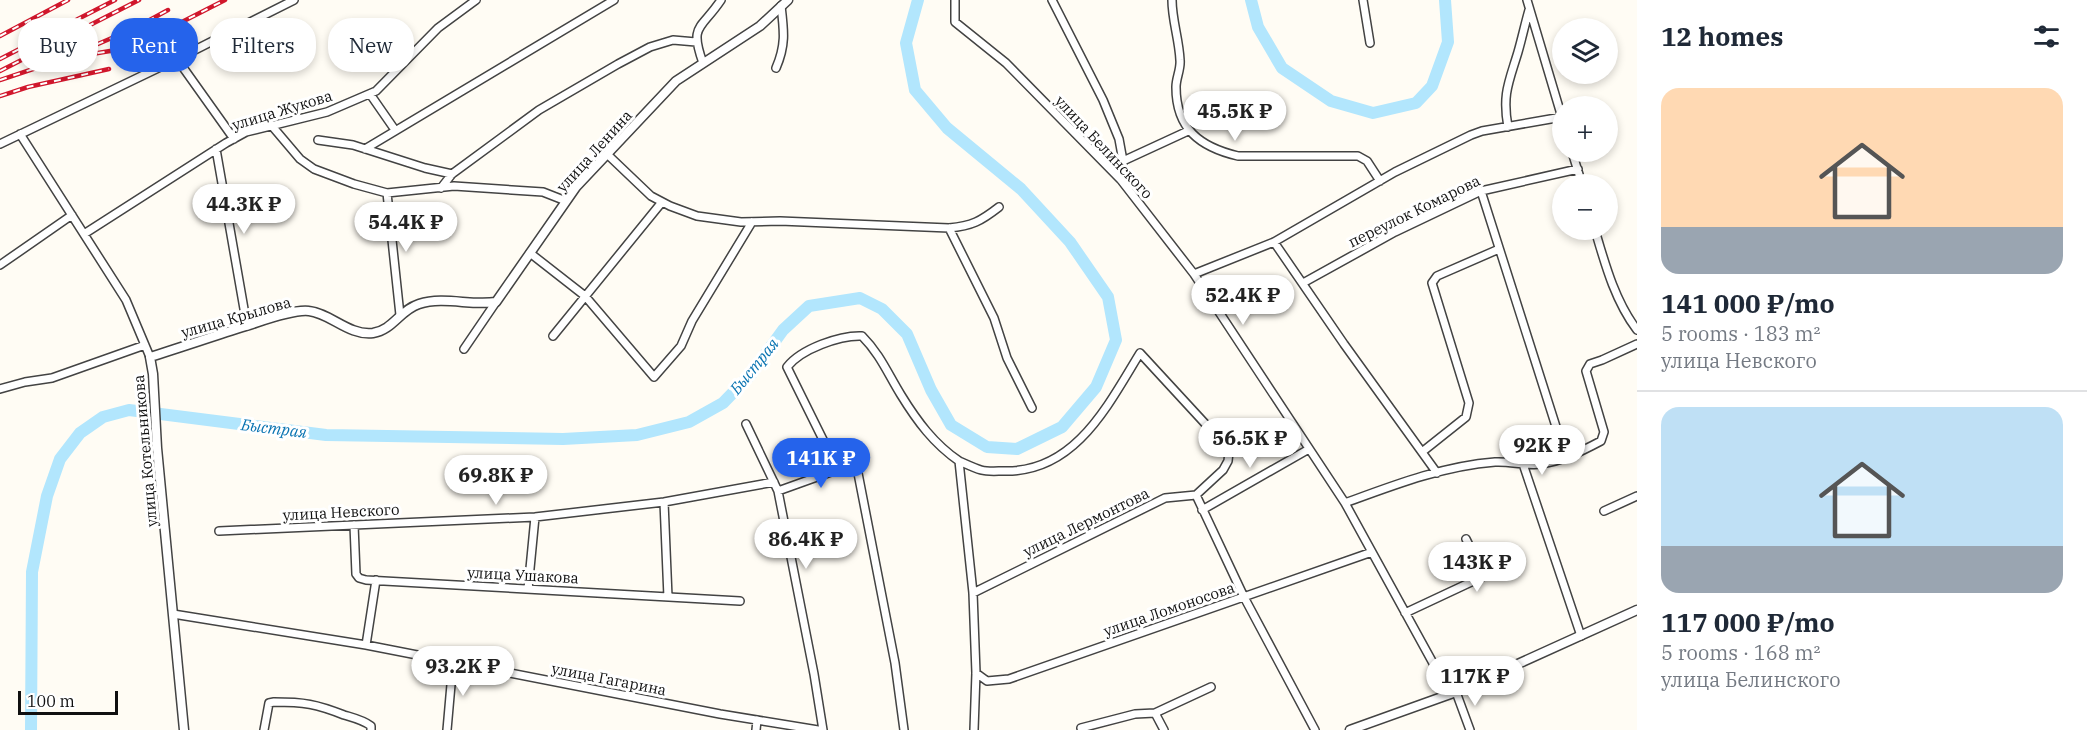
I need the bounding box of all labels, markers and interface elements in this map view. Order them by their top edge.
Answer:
chip: Buy [18,18,98,72]
chip: Rent [110,18,198,72]
chip: Filters [210,18,316,72]
chip: New [328,18,414,72]
map controls [1552,18,1618,240]
button: layers [1552,18,1618,84]
text: 12 homes [1661,19,1783,53]
icon: filters [2030,20,2063,53]
street label: улица Жукова [230,86,334,134]
street label: улица Белинского [1051,91,1157,203]
pin: 45.5K ₽ [1180,91,1290,142]
button: + [1552,96,1618,162]
text: 45.5K ₽ [1197,97,1273,124]
street label: улица Ленина [552,106,636,196]
icon: home [1808,127,1916,235]
street label: переулок Комарова [1345,171,1483,251]
button: − [1552,174,1618,240]
pin: 44.3K ₽ [189,184,299,235]
text: 44.3K ₽ [206,190,282,217]
pin: 54.4K ₽ [351,202,461,253]
text: 54.4K ₽ [368,208,444,235]
pin: 52.4K ₽ [1188,275,1298,326]
text: 52.4K ₽ [1205,281,1281,308]
text: 141 000 ₽/mo [1661,286,1835,320]
street label: улица Крылова [179,292,293,342]
text: 5 rooms · 183 m² [1661,320,1820,347]
water label: Быстрая [725,333,783,399]
text: улица Невского [1661,347,1817,374]
street label: улица Котельникова [129,374,161,528]
water label: Быстрая [239,414,309,442]
pin: 56.5K ₽ [1195,418,1305,469]
text: 56.5K ₽ [1212,424,1288,451]
pin: 92K ₽ [1500,425,1584,476]
text: 92K ₽ [1513,431,1571,458]
pin: 141K ₽ [772,438,870,489]
text: 141K ₽ [786,444,856,471]
icon: home [1808,446,1916,554]
pin: 69.8K ₽ [441,455,551,506]
text: 69.8K ₽ [458,461,534,488]
street label: улица Лермонтова [1020,483,1152,561]
street label: улица Невского [282,499,400,525]
pin: 86.4K ₽ [751,519,861,570]
text: 86.4K ₽ [768,525,844,552]
pin: 143K ₽ [1428,542,1526,593]
text: 143K ₽ [1442,548,1512,575]
street label: улица Ушакова [467,563,579,587]
street label: улица Ломоносова [1101,578,1237,640]
text: 117 000 ₽/mo [1661,605,1835,639]
text: 5 rooms · 168 m² [1661,639,1820,666]
pin: 93.2K ₽ [408,646,518,697]
text: 93.2K ₽ [425,652,501,679]
pin: 117K ₽ [1426,656,1524,707]
street label: улица Гагарина [550,659,668,699]
text: 117K ₽ [1440,662,1510,689]
text: улица Белинского [1661,666,1841,693]
scale bar [18,688,118,716]
text: 100 m [27,691,75,711]

